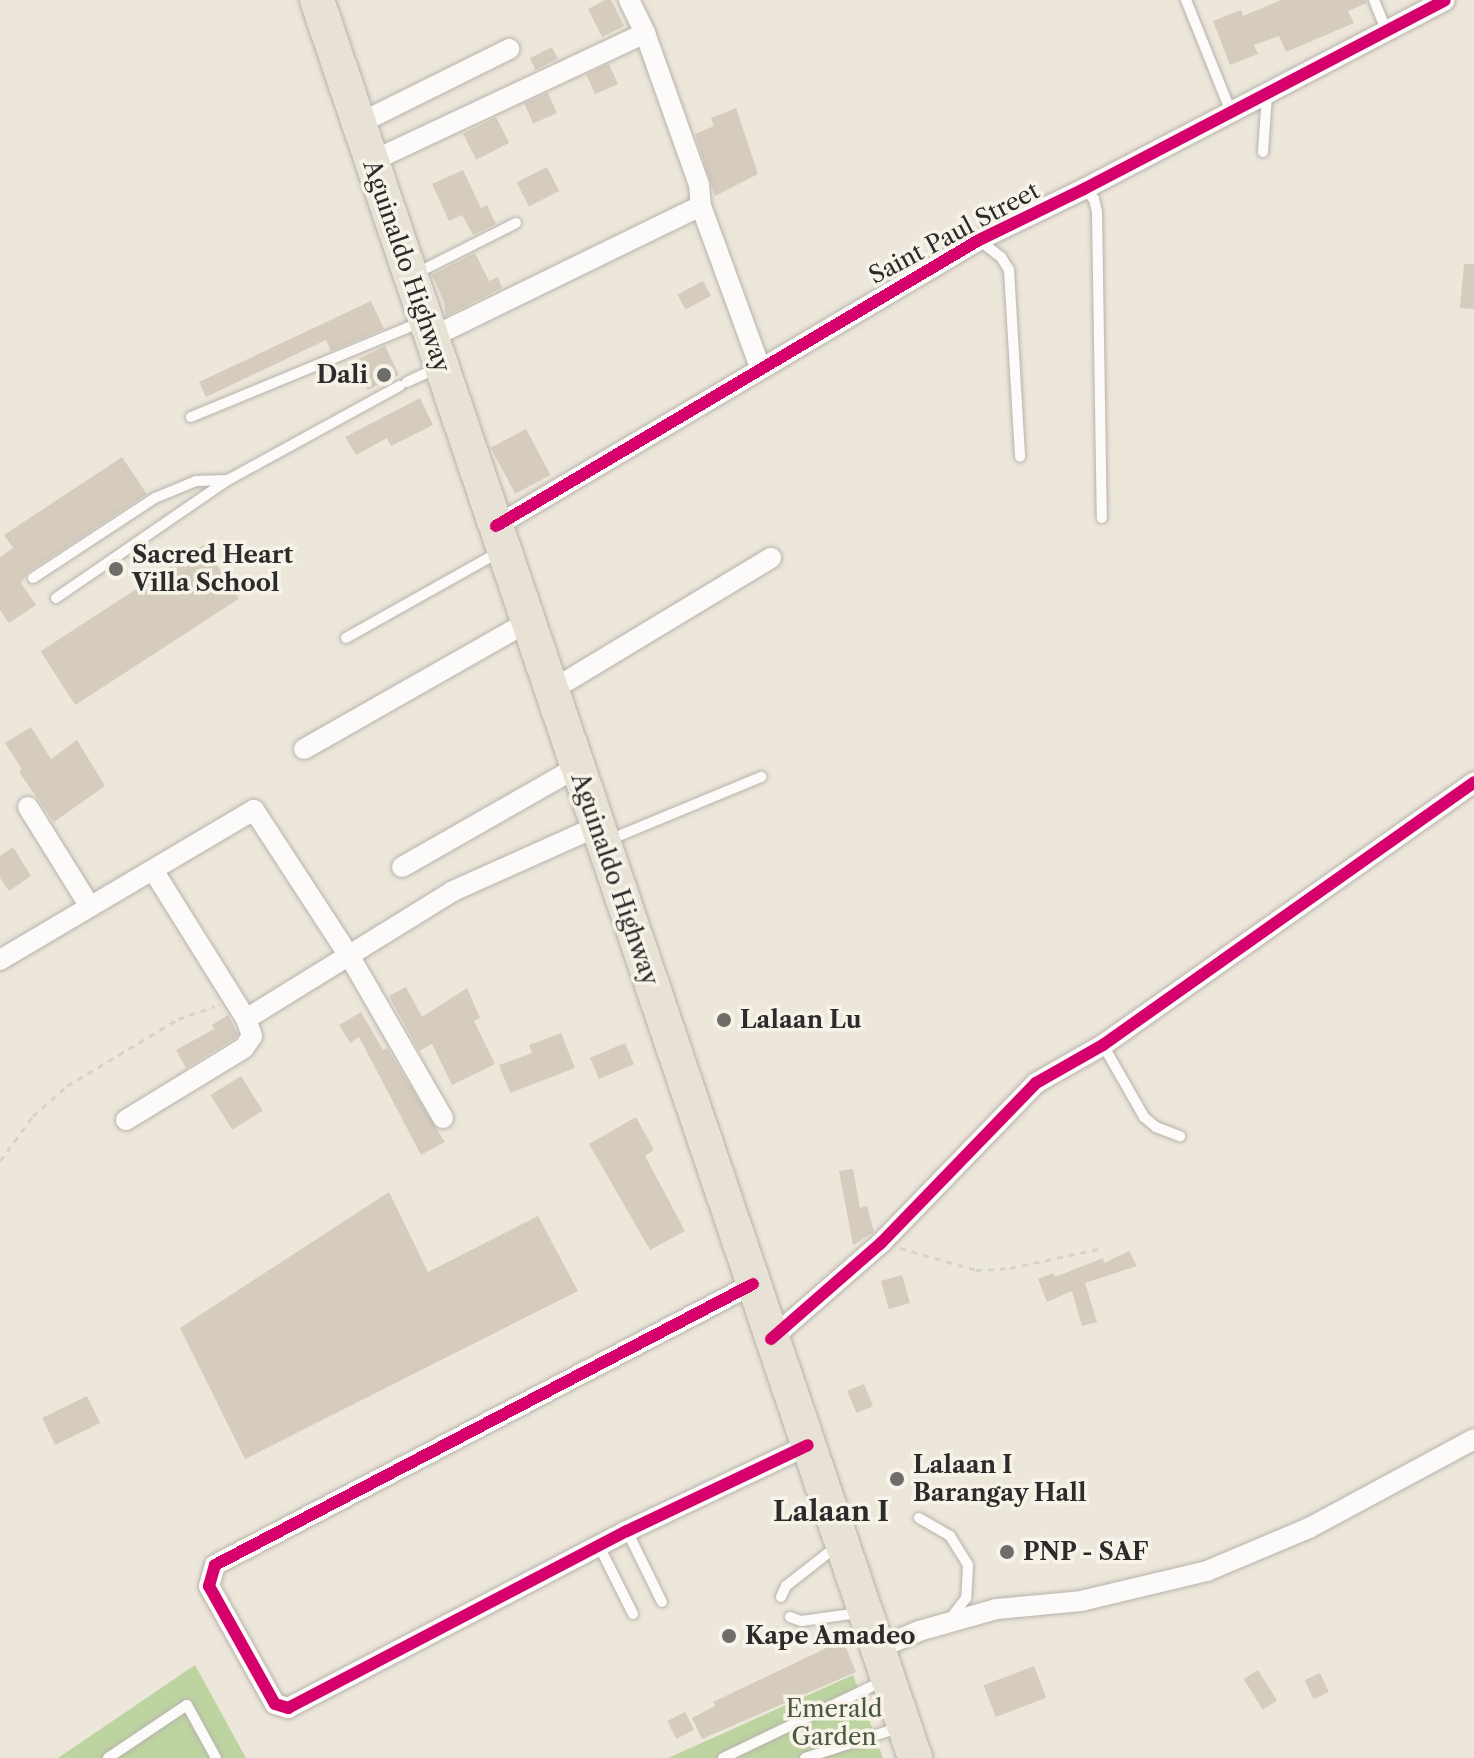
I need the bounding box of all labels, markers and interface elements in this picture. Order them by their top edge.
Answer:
street label: Aguinaldo Highway [357,156,457,376]
street label: Saint Paul Street [864,176,1044,290]
place label: Dali [316,361,368,389]
marker: Dali [375,366,393,384]
place label: Sacred Heart Villa School [132,541,293,597]
marker: Sacred Heart Villa School [107,560,125,578]
street label: Aguinaldo Highway [565,769,665,989]
place label: Lalaan Lu [740,1006,862,1034]
marker: Lalaan Lu [715,1011,733,1029]
place label: Lalaan I Barangay Hall [913,1451,1087,1507]
marker: Lalaan I Barangay Hall [888,1470,906,1488]
district label: Lalaan I [773,1494,889,1528]
place label: PNP - SAF [1023,1538,1149,1566]
marker: PNP - SAF [998,1543,1016,1561]
place label: Kape Amadeo [745,1622,916,1650]
marker: Kape Amadeo [720,1627,738,1645]
park label: Emerald Garden [786,1695,882,1751]

